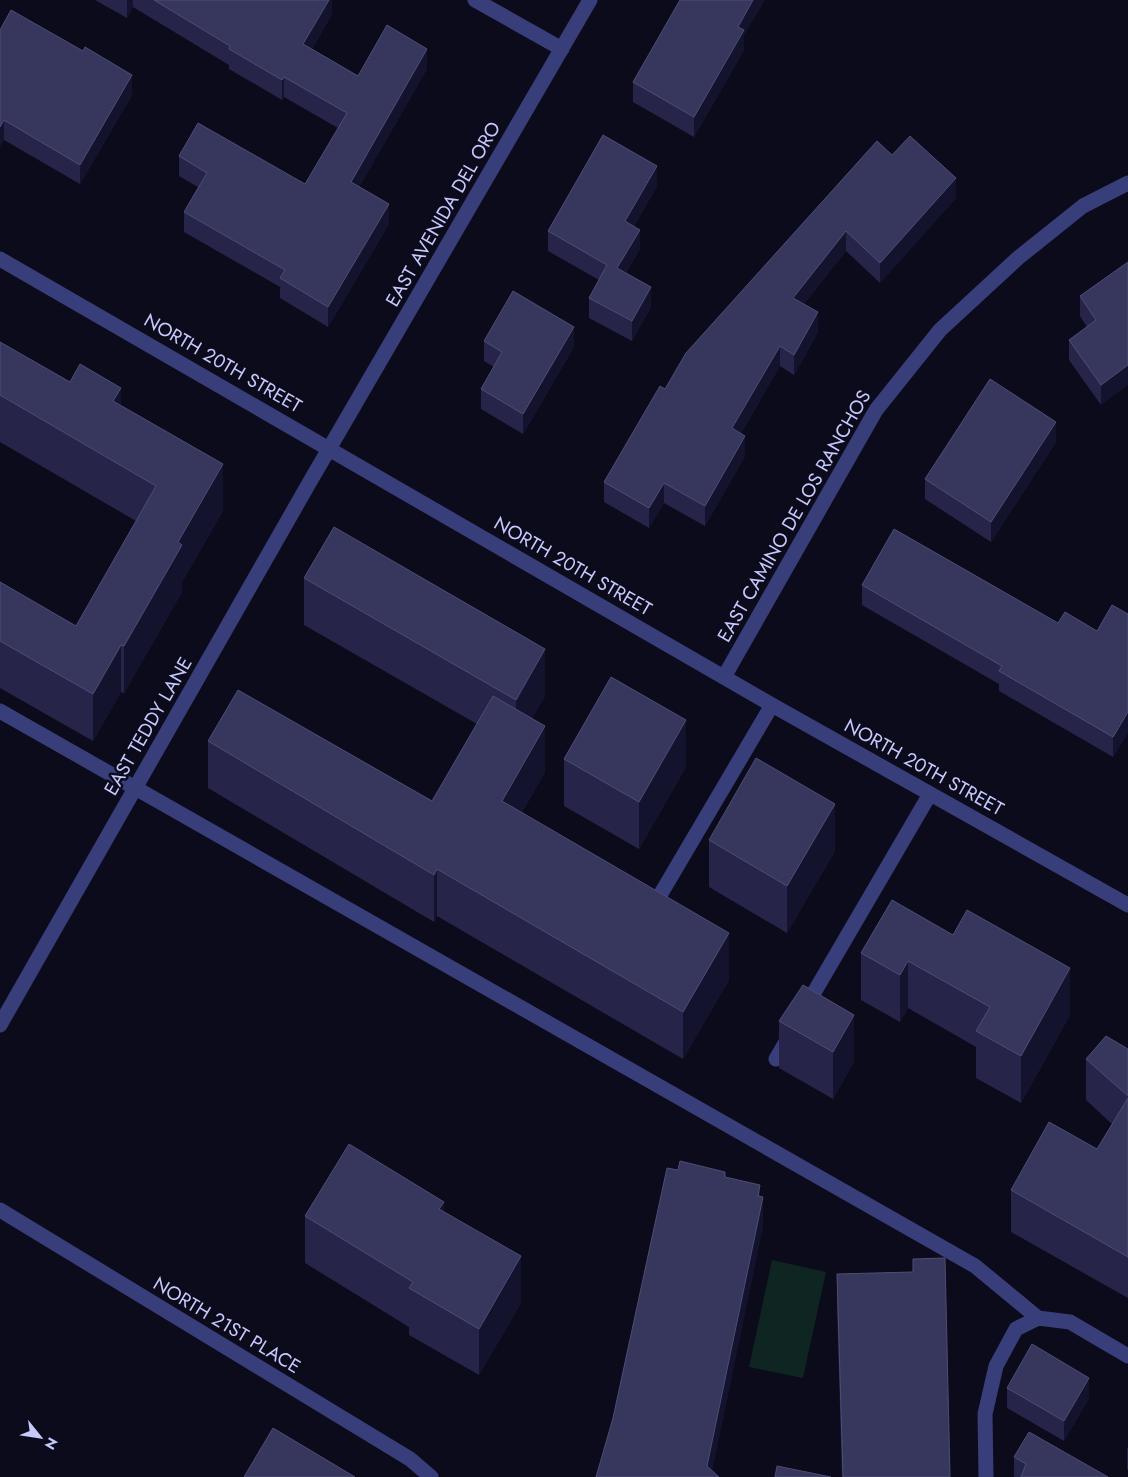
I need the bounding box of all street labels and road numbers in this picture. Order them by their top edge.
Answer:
street label: EAST AVENIDA DEL ORO [379,116,507,312]
street label: NORTH 20TH STREET [139,307,307,419]
street label: EAST CAMINO DE LOS RANCHOS [711,385,877,647]
street label: NORTH 20TH STREET [489,510,657,622]
street label: EAST TEDDY LANE [97,652,199,800]
street label: NORTH 20TH STREET [839,712,1009,822]
street label: NORTH 21ST PLACE [148,1270,306,1380]

